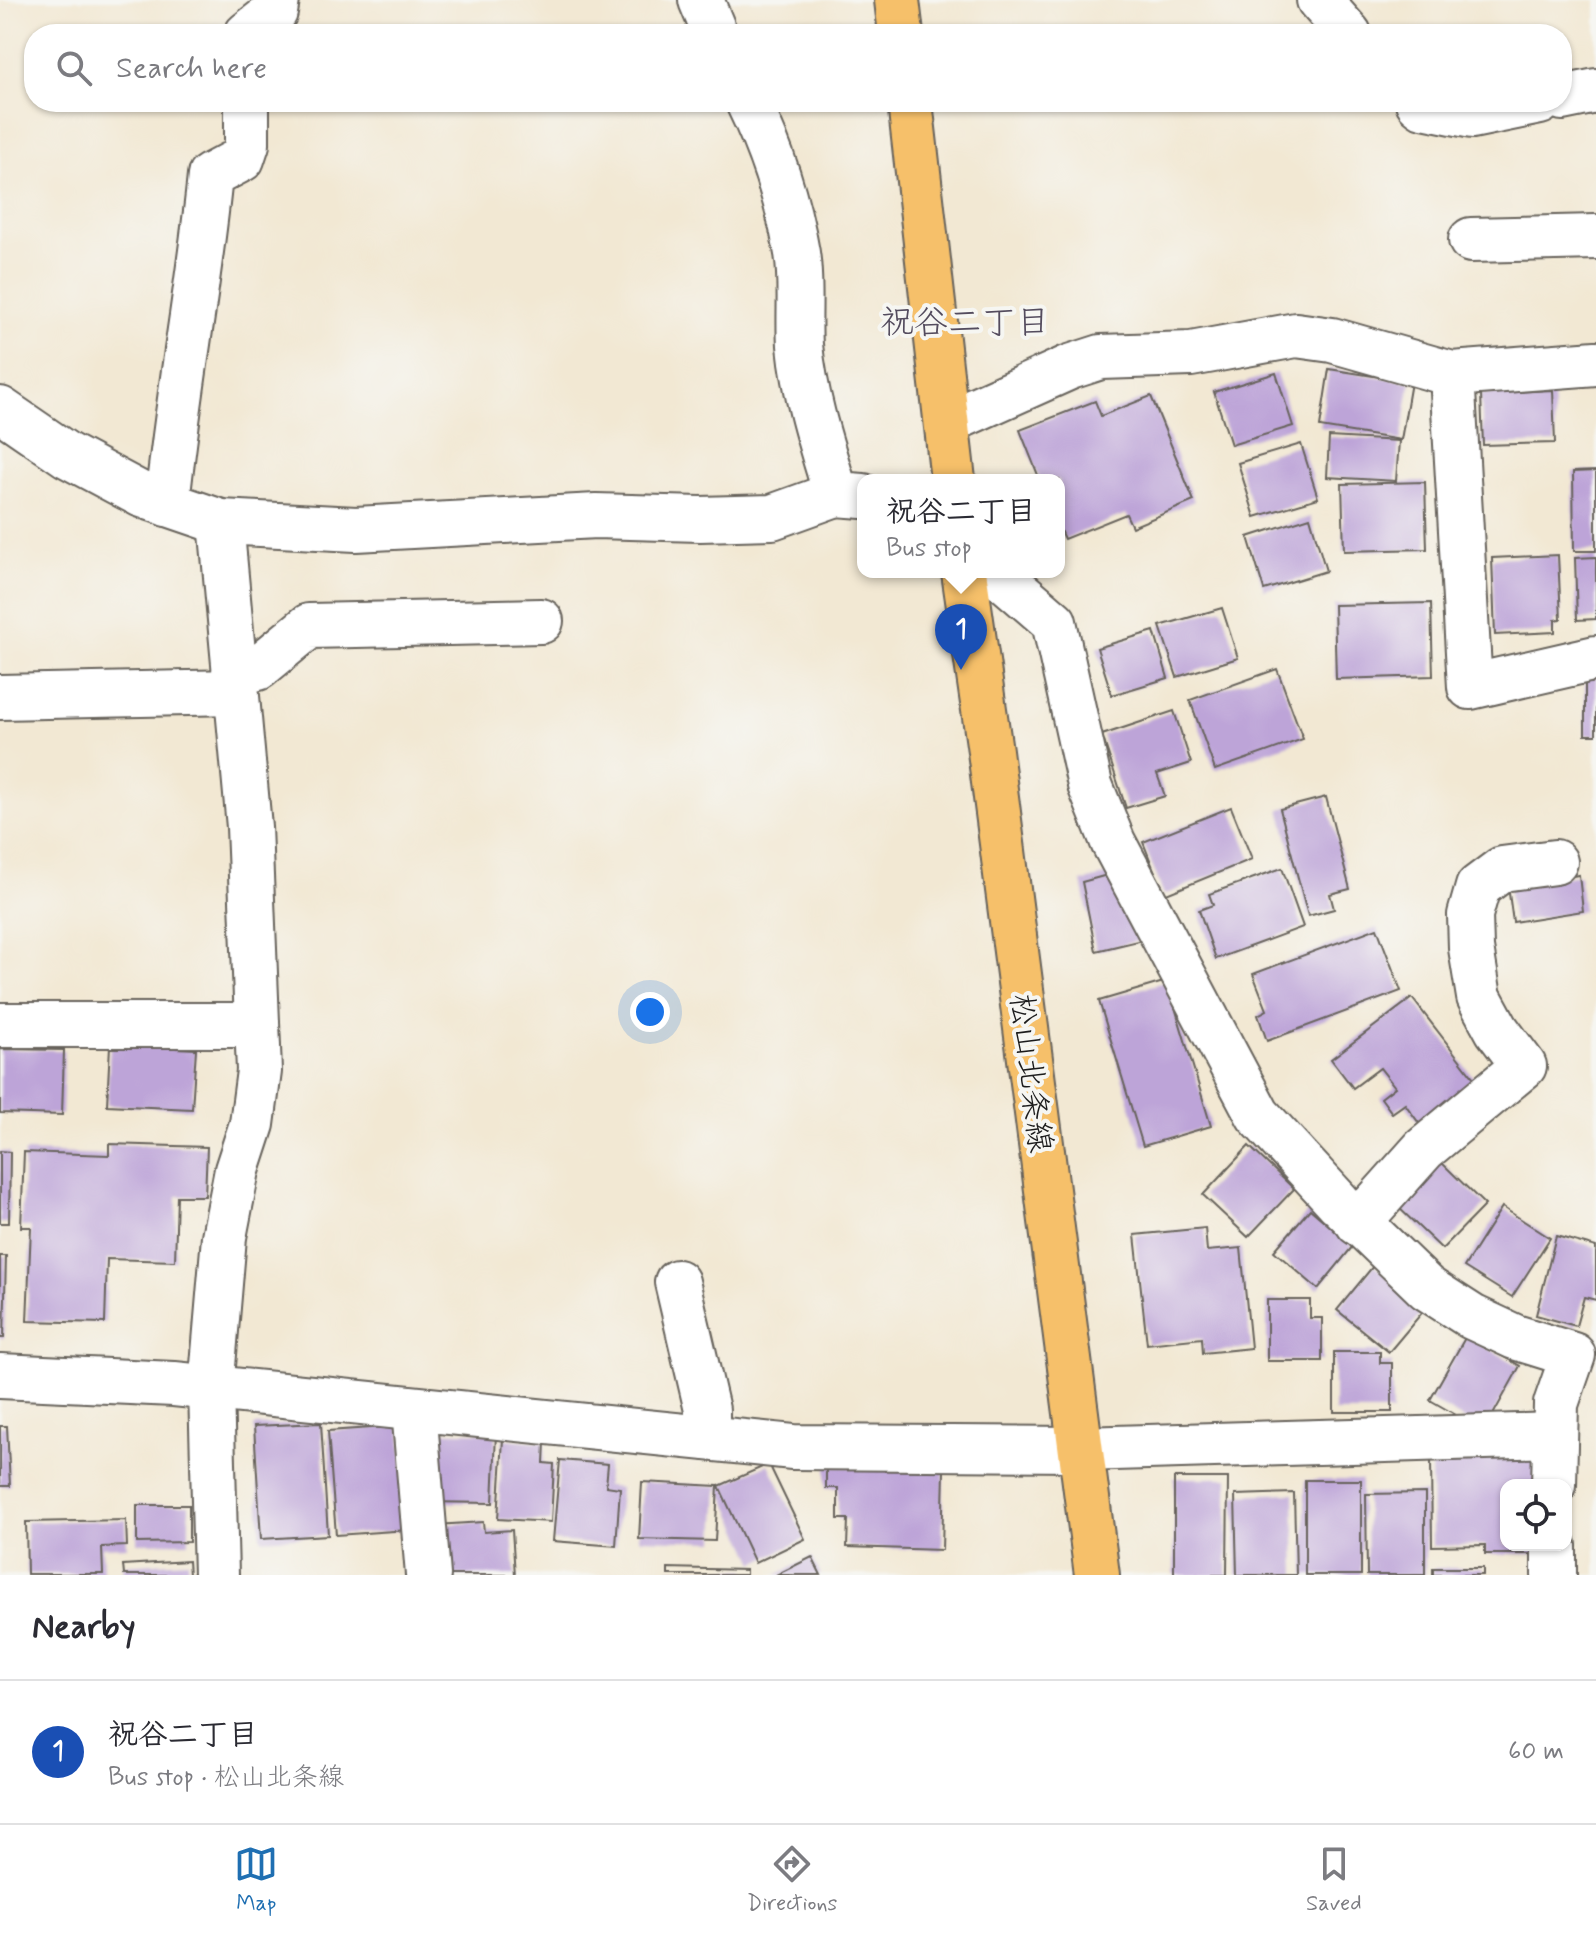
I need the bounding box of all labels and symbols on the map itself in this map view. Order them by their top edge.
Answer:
district label: 祝谷二丁目 [880,301,1050,346]
pin: 1 [935,604,987,670]
street label: 松山北条線 [999,991,1061,1155]
your location [630,992,670,1032]

